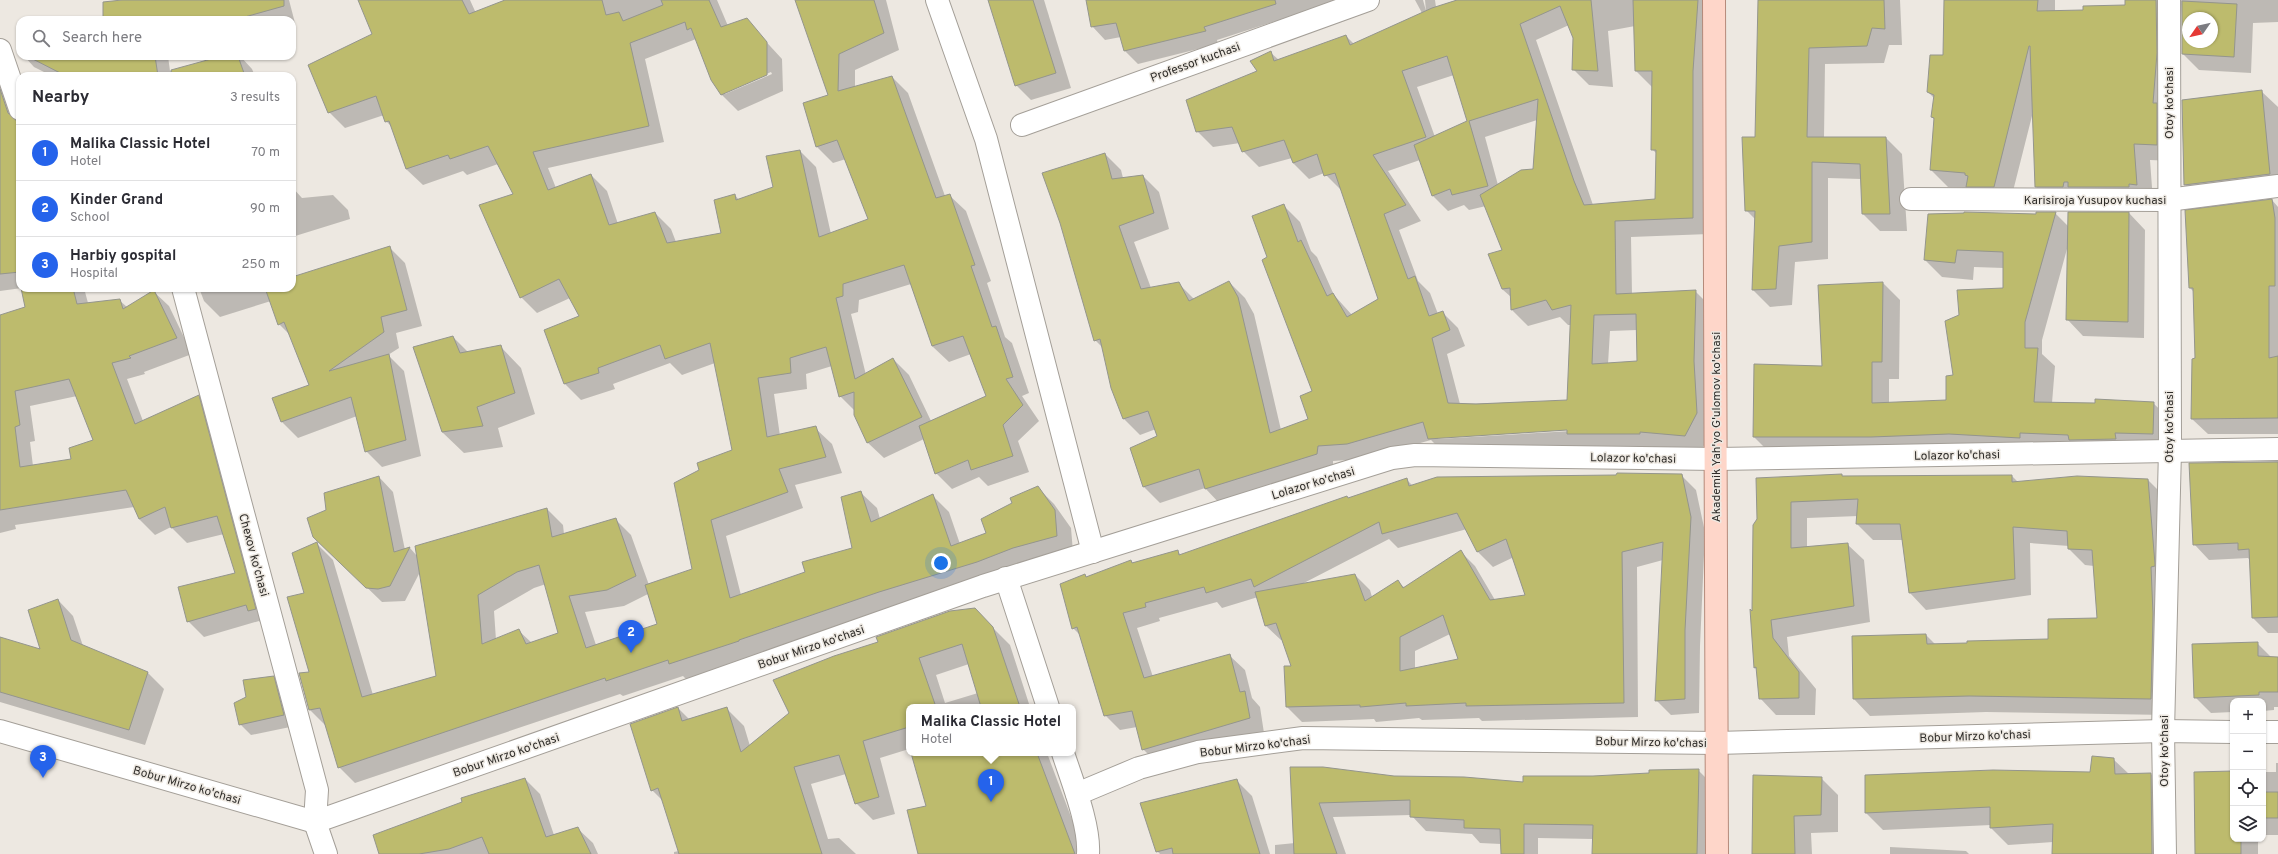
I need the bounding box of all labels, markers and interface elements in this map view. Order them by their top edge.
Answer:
north arrow [2182,12,2218,48]
search box [16,16,296,60]
icon: search [30,27,52,49]
text: Search here [62,29,142,48]
street label: Professor kuchasi [1148,39,1242,87]
street label: Otoy ko'chasi [2162,67,2178,139]
text: Nearby [32,87,89,109]
text: 3 results [230,90,280,106]
text: Malika Classic Hotel [70,135,210,154]
text: 1 [42,145,48,161]
text: 70 m [251,145,280,161]
text: Hotel [70,154,101,170]
text: Kinder Grand [70,191,163,210]
street label: Karisiroja Yusupov kuchasi [2024,193,2166,209]
text: 2 [41,201,49,217]
text: 90 m [250,201,280,217]
text: School [70,210,110,226]
text: Harbiy gospital [70,247,176,266]
text: 3 [41,257,49,273]
text: 250 m [242,257,280,273]
text: Hospital [70,266,118,282]
street label: Akademik Yah'yo G'ulomov ko'chasi [1709,332,1725,522]
street label: Otoy ko'chasi [2162,391,2178,463]
street label: Lolazor ko'chasi [1914,447,2000,465]
street label: Lolazor ko'chasi [1590,450,1676,468]
street label: Lolazor ko'chasi [1270,464,1357,504]
street label: Chexov ko'chasi [234,512,272,599]
your location [931,553,951,573]
pin: 2 [618,620,644,653]
street label: Bobur Mirzo ko'chasi [756,622,867,674]
map controls [2230,698,2266,842]
button: + [2230,698,2266,734]
popup [906,704,1076,756]
text: Malika Classic Hotel [921,713,1061,732]
street label: Otoy ko'chasi [2157,715,2173,787]
street label: Bobur Mirzo ko'chasi [1919,727,2031,747]
street label: Bobur Mirzo ko'chasi [451,730,562,782]
text: Hotel [921,732,952,748]
street label: Bobur Mirzo ko'chasi [1199,732,1311,762]
street label: Bobur Mirzo ko'chasi [1595,734,1707,752]
button: − [2230,734,2266,770]
pin: 3 [30,745,56,778]
street label: Bobur Mirzo ko'chasi [131,763,243,809]
pin: 1 [978,769,1004,802]
button: locate [2230,770,2266,806]
button: layers [2230,806,2266,842]

